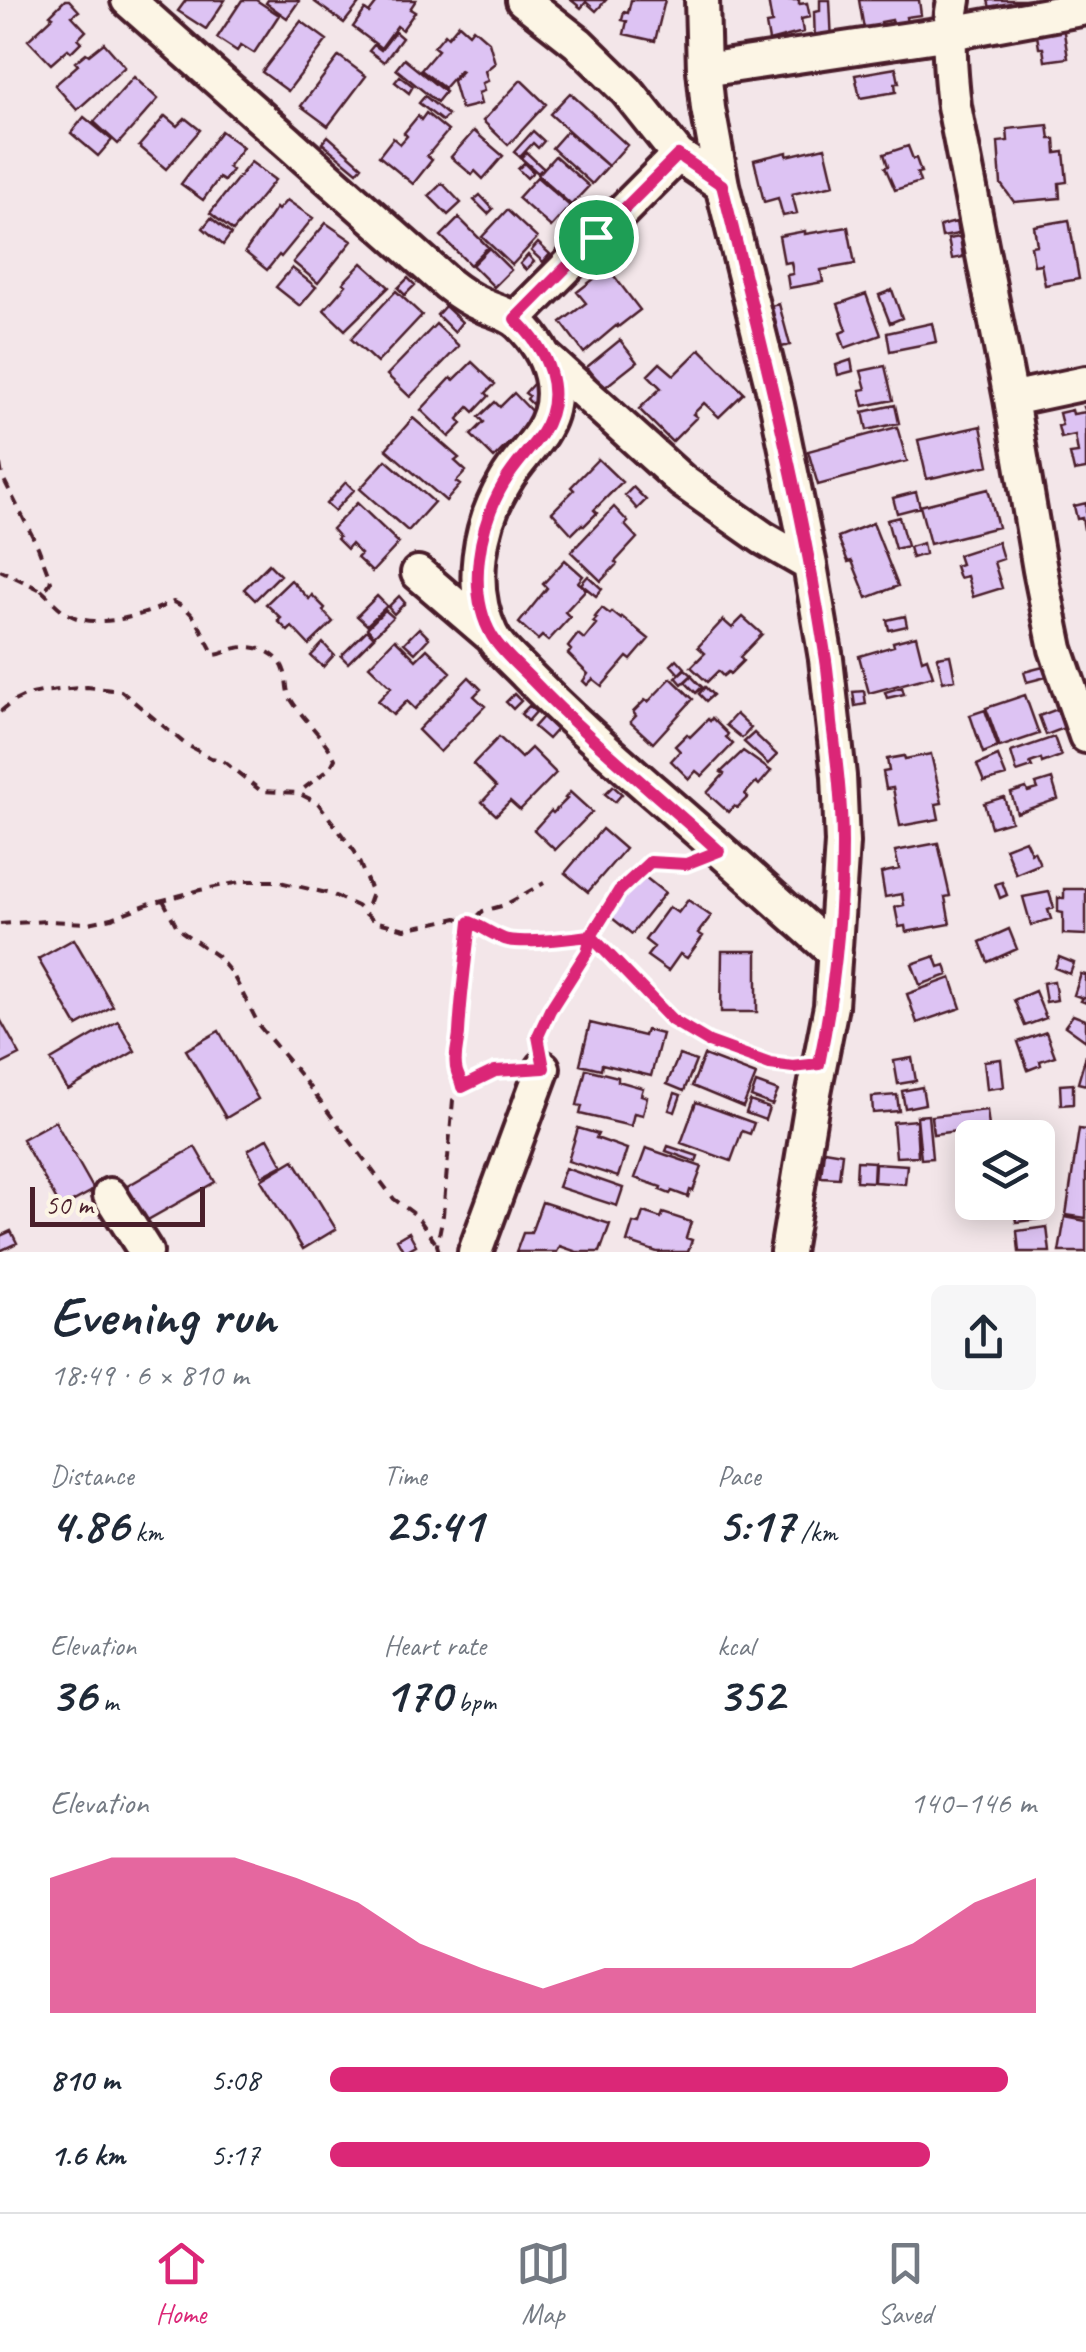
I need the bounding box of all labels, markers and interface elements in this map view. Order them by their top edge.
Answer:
pin [554,195,639,280]
icon: arrive [569,210,624,265]
map controls [955,1120,1055,1220]
button: layers [955,1120,1055,1220]
scale bar [30,1182,205,1226]
text: 50 m [45,1187,93,1222]
text: Evening run [50,1281,275,1351]
button: share [931,1285,1036,1390]
text: 18:49 · 6 × 810 m [50,1354,248,1395]
text: Distance [50,1458,134,1493]
text: Time [384,1458,427,1493]
text: Pace [717,1458,760,1493]
text: 4.86 [50,1493,128,1556]
text: 25:41 [384,1493,483,1556]
text: 5:17 [717,1493,794,1556]
text: km [128,1514,163,1549]
text: /km [794,1514,837,1549]
text: Elevation [50,1628,136,1663]
text: Heart rate [384,1628,486,1663]
text: kcal [717,1628,754,1663]
text: 36 [50,1663,96,1726]
text: 170 [384,1663,451,1726]
text: 352 [717,1663,784,1726]
text: m [96,1684,119,1719]
text: bpm [451,1684,496,1719]
text: Elevation [50,1782,148,1823]
text: 140–146 m [910,1782,1036,1823]
text: 810 m [50,2059,119,2100]
text: 5:08 [210,2059,260,2100]
text: 1.6 km [50,2134,125,2175]
text: 5:17 [210,2134,260,2175]
tab: Home [154,2236,209,2331]
tab: Map [516,2236,571,2331]
tab: Saved [878,2236,933,2331]

